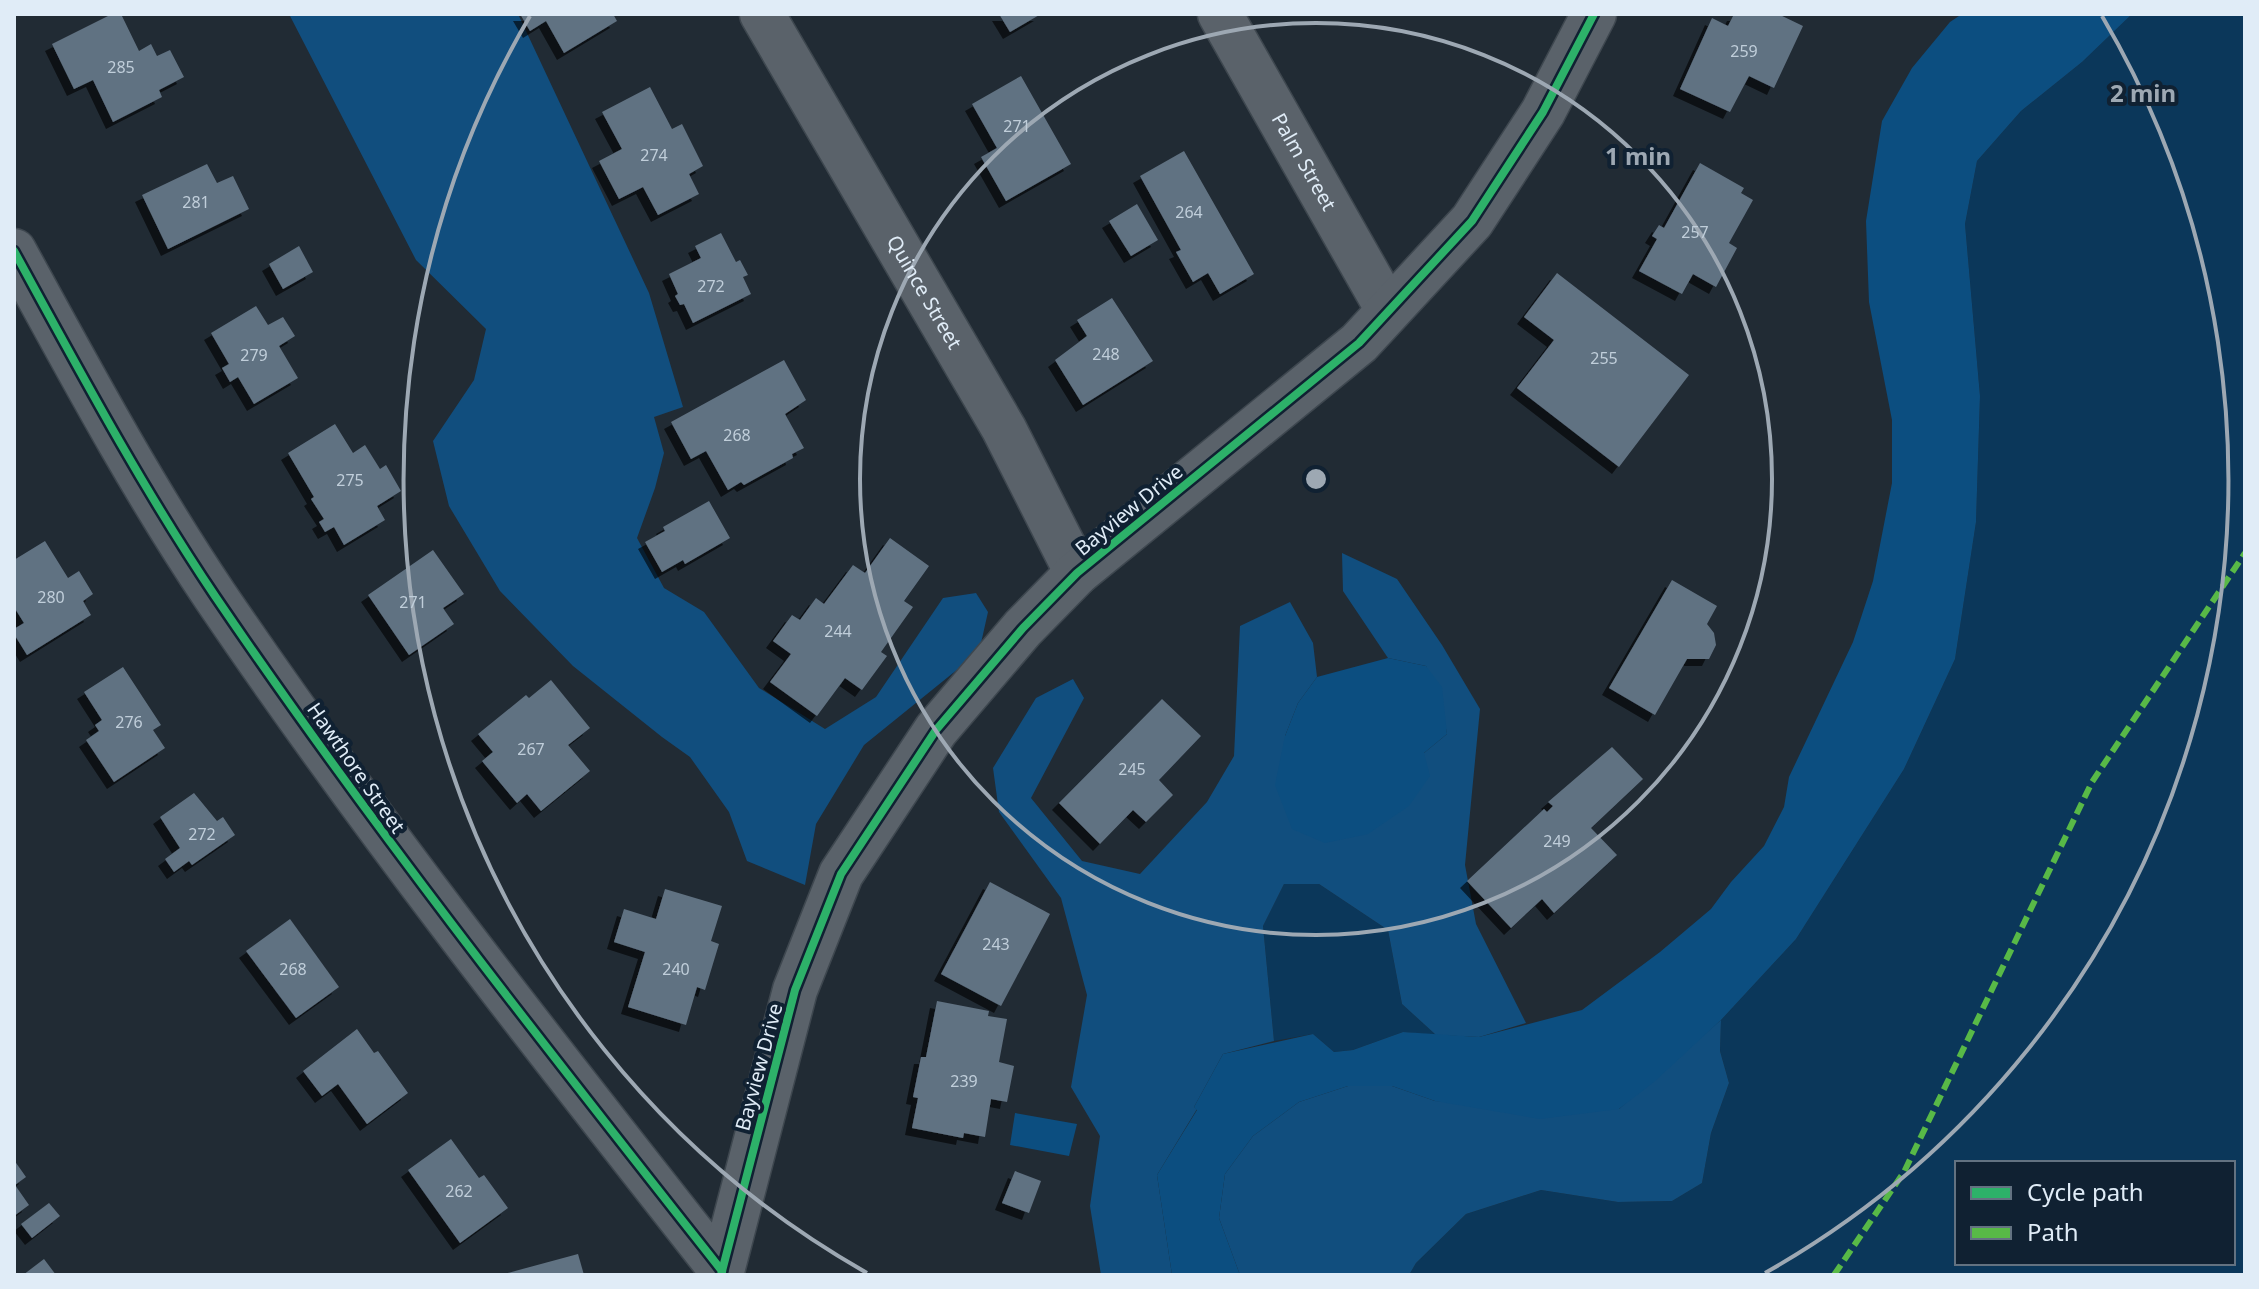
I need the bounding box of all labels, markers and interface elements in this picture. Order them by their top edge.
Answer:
house number: 259 [1730,40,1758,62]
house number: 285 [107,56,135,78]
text: 2 min [2110,76,2176,109]
street label: Palm Street [1266,108,1343,215]
house number: 271 [1003,115,1031,137]
text: 1 min [1605,139,1671,172]
house number: 274 [640,144,668,166]
house number: 281 [182,191,210,213]
house number: 264 [1175,201,1203,223]
house number: 257 [1681,221,1709,243]
street label: Quince Street [881,230,968,354]
house number: 272 [697,275,725,297]
house number: 248 [1092,343,1120,365]
house number: 279 [240,344,268,366]
house number: 255 [1590,347,1618,369]
house number: 268 [723,424,751,446]
street label: Bayview Drive [1069,458,1188,561]
centre of rings [1302,465,1330,493]
house number: 275 [336,469,364,491]
house number: 280 [37,586,65,608]
house number: 271 [399,591,427,613]
house number: 244 [824,620,852,642]
street label: Hawthore Street [301,697,412,838]
house number: 276 [115,711,143,733]
house number: 267 [517,738,545,760]
house number: 245 [1118,758,1146,780]
house number: 272 [188,823,216,845]
house number: 249 [1543,830,1571,852]
house number: 243 [982,933,1010,955]
house number: 268 [279,958,307,980]
house number: 240 [662,958,690,980]
street label: Bayview Drive [729,1000,789,1134]
house number: 239 [950,1070,978,1092]
legend [1955,1161,2235,1265]
text: Cycle path [2027,1175,2144,1208]
house number: 262 [445,1180,473,1202]
text: Path [2027,1215,2078,1248]

